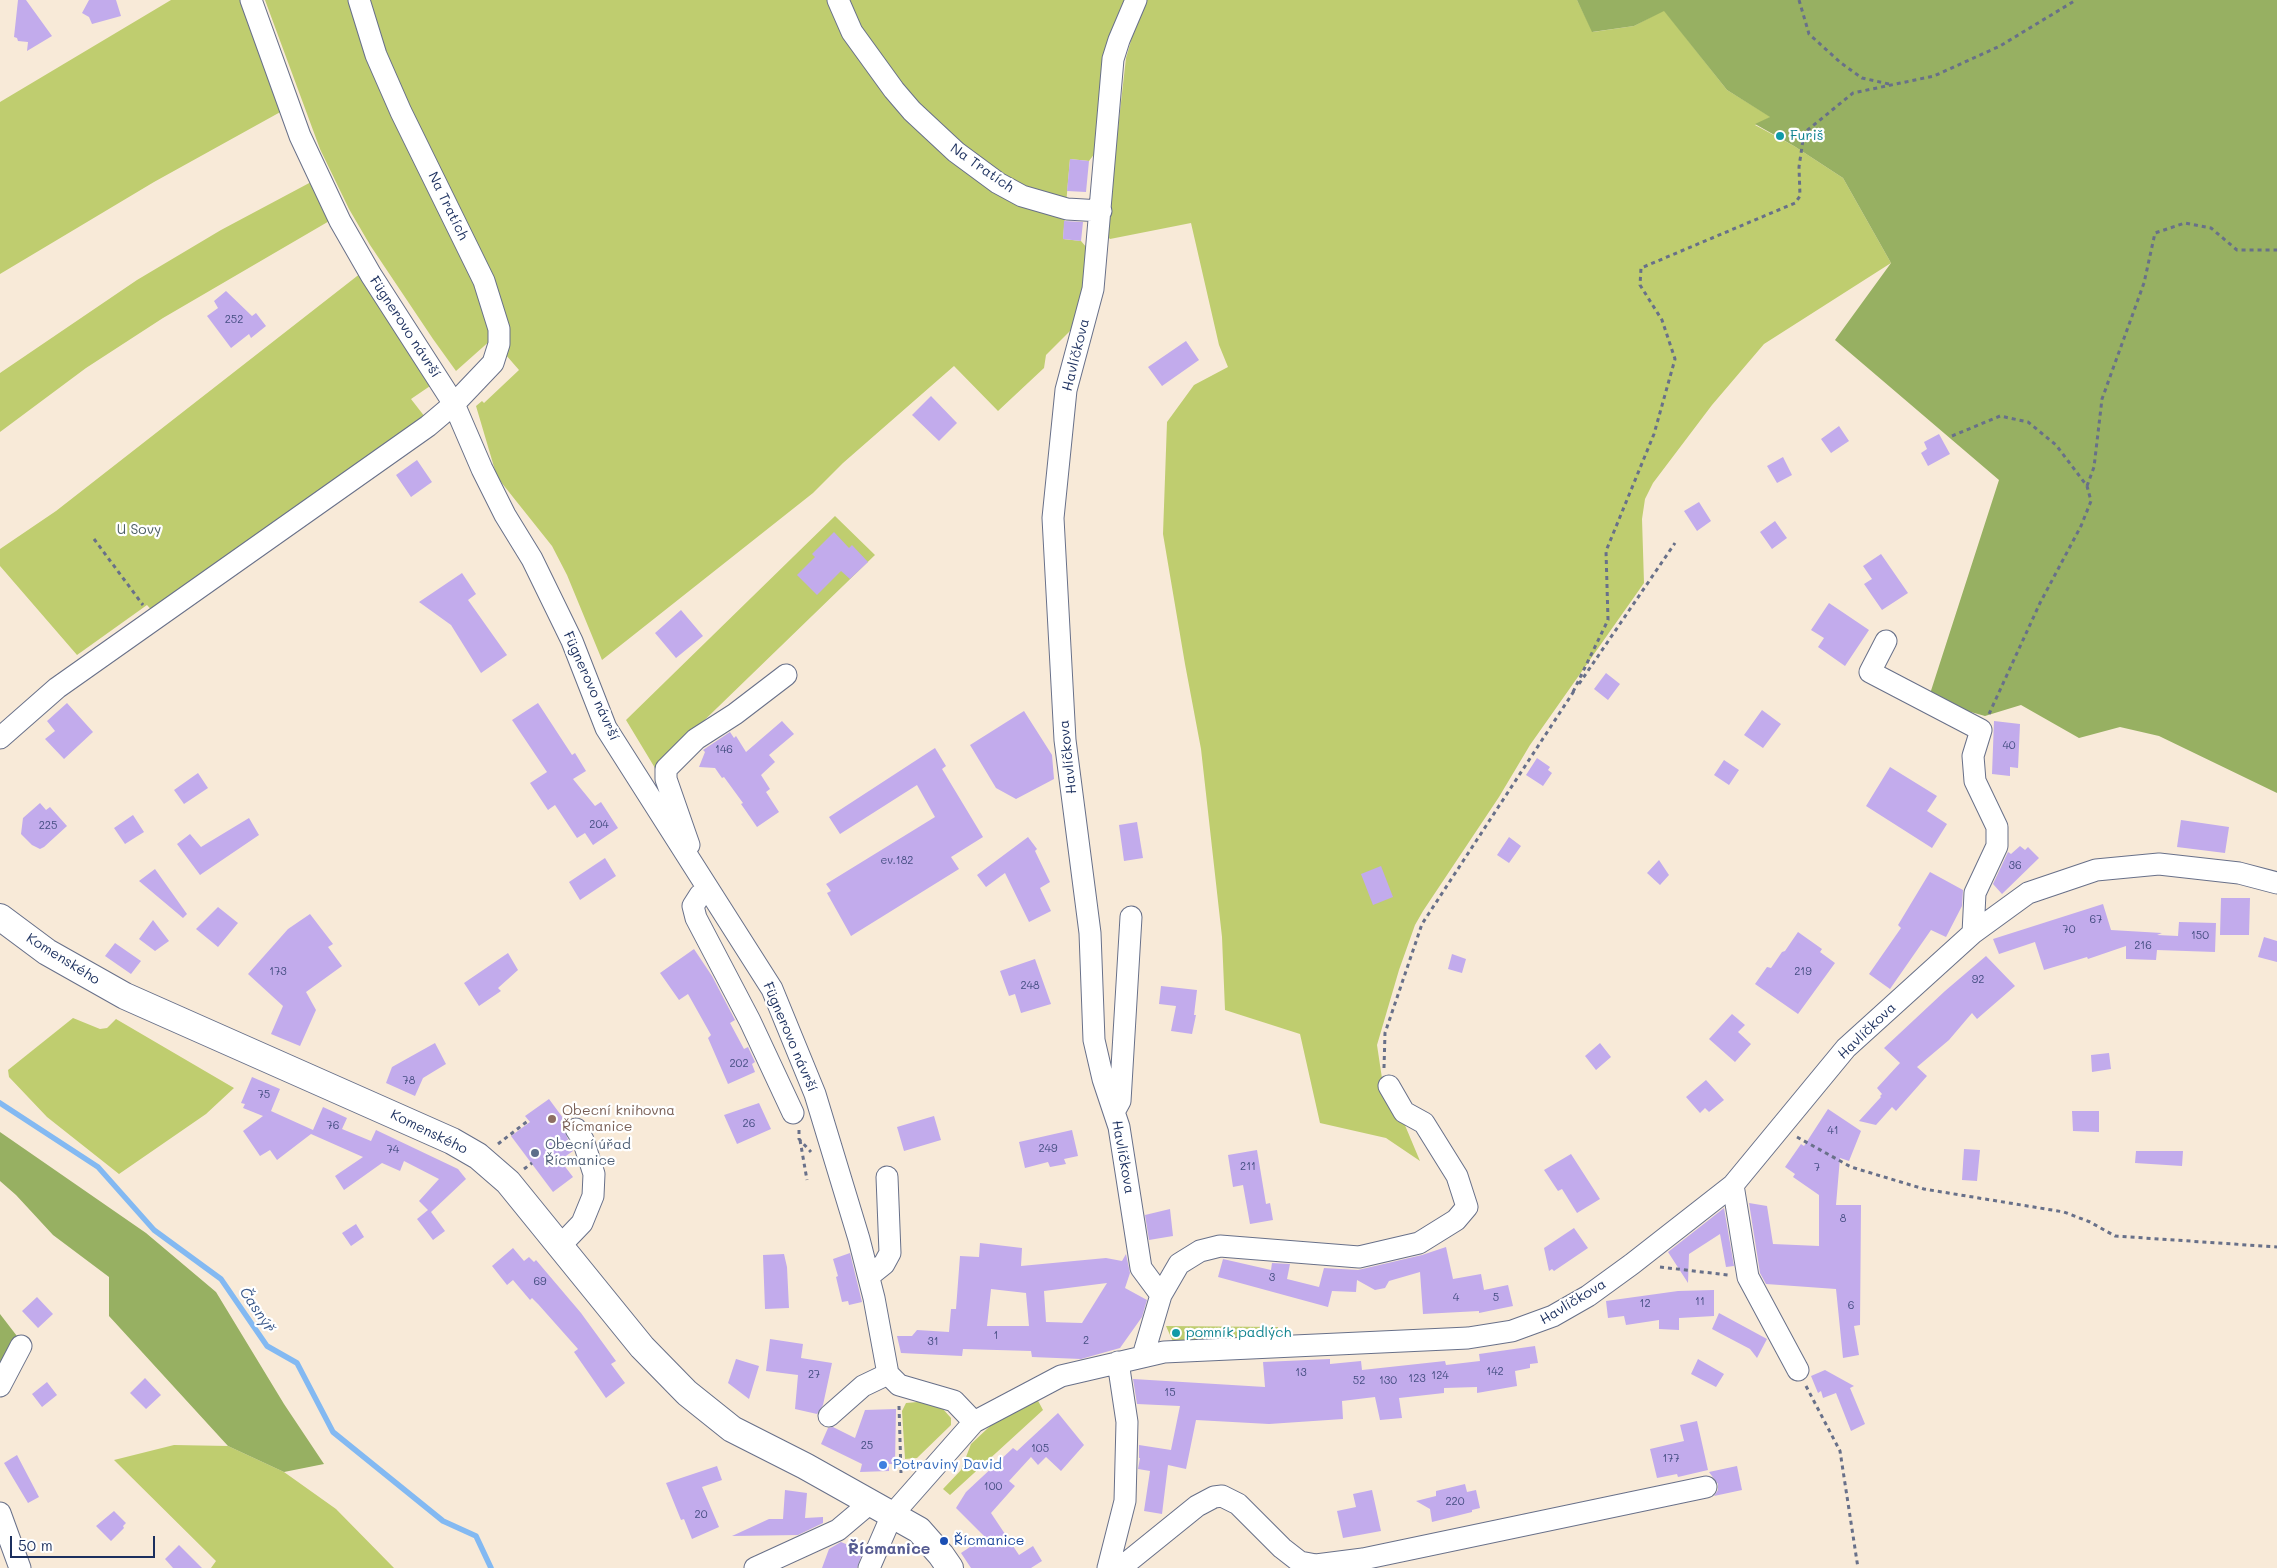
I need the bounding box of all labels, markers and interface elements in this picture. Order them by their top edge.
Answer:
place label: Furiš [1790,128,1824,144]
marker: Furiš [1774,130,1786,142]
street label: Na Tratích [947,140,1017,196]
street label: Na Tratích [424,169,472,243]
street label: Fügnerovo návrší [366,273,444,381]
house number: 252 [225,313,243,327]
street label: Havlíčkova [1059,317,1093,393]
park label: U Sovy [117,522,161,538]
street label: Fügnerovo návrší [559,629,623,743]
street label: Havlíčkova [1056,719,1080,795]
house number: 40 [2002,739,2016,753]
house number: 146 [715,743,733,757]
house number: 204 [589,818,609,832]
house number: 225 [39,819,57,833]
house number: ev.182 [881,854,913,868]
house number: 36 [2008,859,2022,873]
house number: 67 [2090,913,2102,927]
house number: 70 [2063,923,2075,937]
house number: 150 [2191,929,2209,943]
street label: Komenského [23,930,103,988]
house number: 216 [2134,939,2152,953]
house number: 173 [269,965,287,979]
house number: 219 [1794,965,1812,979]
house number: 92 [1972,973,1984,987]
house number: 248 [1020,979,1040,993]
street label: Fügnerovo návrší [759,980,821,1094]
street label: Havlíčkova [1835,999,1899,1063]
house number: 202 [729,1057,749,1071]
house number: 78 [403,1074,415,1088]
house number: 75 [258,1088,270,1102]
place label: Obecní knihovna Řícmanice [562,1103,675,1136]
street label: Komenského [388,1106,470,1158]
marker: Obecní knihovna Řícmanice [546,1113,558,1125]
house number: 26 [743,1117,755,1131]
house number: 76 [327,1119,339,1133]
street label: Havlíčkova [1108,1119,1138,1195]
house number: 41 [1827,1124,1839,1138]
place label: Obecní úřad Řícmanice [545,1137,631,1170]
house number: 249 [1038,1142,1058,1156]
house number: 74 [387,1143,399,1157]
marker: Obecní úřad Řícmanice [529,1147,541,1159]
house number: 211 [1240,1160,1256,1174]
house number: 7 [1814,1161,1820,1175]
house number: 8 [1840,1212,1846,1226]
house number: 3 [1269,1271,1275,1285]
house number: 69 [533,1275,547,1289]
street label: Havlíčkova [1537,1276,1609,1328]
water label: Časnýř [235,1284,279,1336]
house number: 4 [1453,1291,1459,1305]
house number: 5 [1493,1291,1499,1305]
house number: 11 [1695,1295,1705,1309]
house number: 12 [1639,1297,1651,1311]
house number: 6 [1848,1299,1854,1313]
place label: pomník padlých [1186,1325,1291,1341]
marker: pomník padlých [1170,1327,1182,1339]
house number: 1 [994,1329,998,1343]
house number: 2 [1083,1334,1089,1348]
house number: 31 [927,1335,939,1349]
house number: 142 [1486,1365,1504,1379]
house number: 13 [1295,1366,1307,1380]
house number: 27 [808,1368,820,1382]
house number: 124 [1431,1369,1449,1383]
house number: 123 [1408,1372,1426,1386]
house number: 52 [1353,1374,1365,1388]
house number: 130 [1379,1374,1397,1388]
house number: 15 [1164,1386,1176,1400]
house number: 25 [861,1439,873,1453]
house number: 105 [1031,1442,1049,1456]
house number: 177 [1662,1452,1680,1466]
place label: Potraviny David [893,1457,1002,1473]
marker: Potraviny David [877,1459,889,1471]
house number: 100 [984,1480,1002,1494]
house number: 220 [1445,1495,1465,1509]
house number: 20 [695,1508,707,1522]
scale bar [12,1526,158,1558]
place label: Řícmanice [954,1533,1024,1549]
text: 50 m [18,1535,53,1555]
marker: Řícmanice [938,1535,950,1547]
district label: Řícmanice [848,1539,930,1559]

